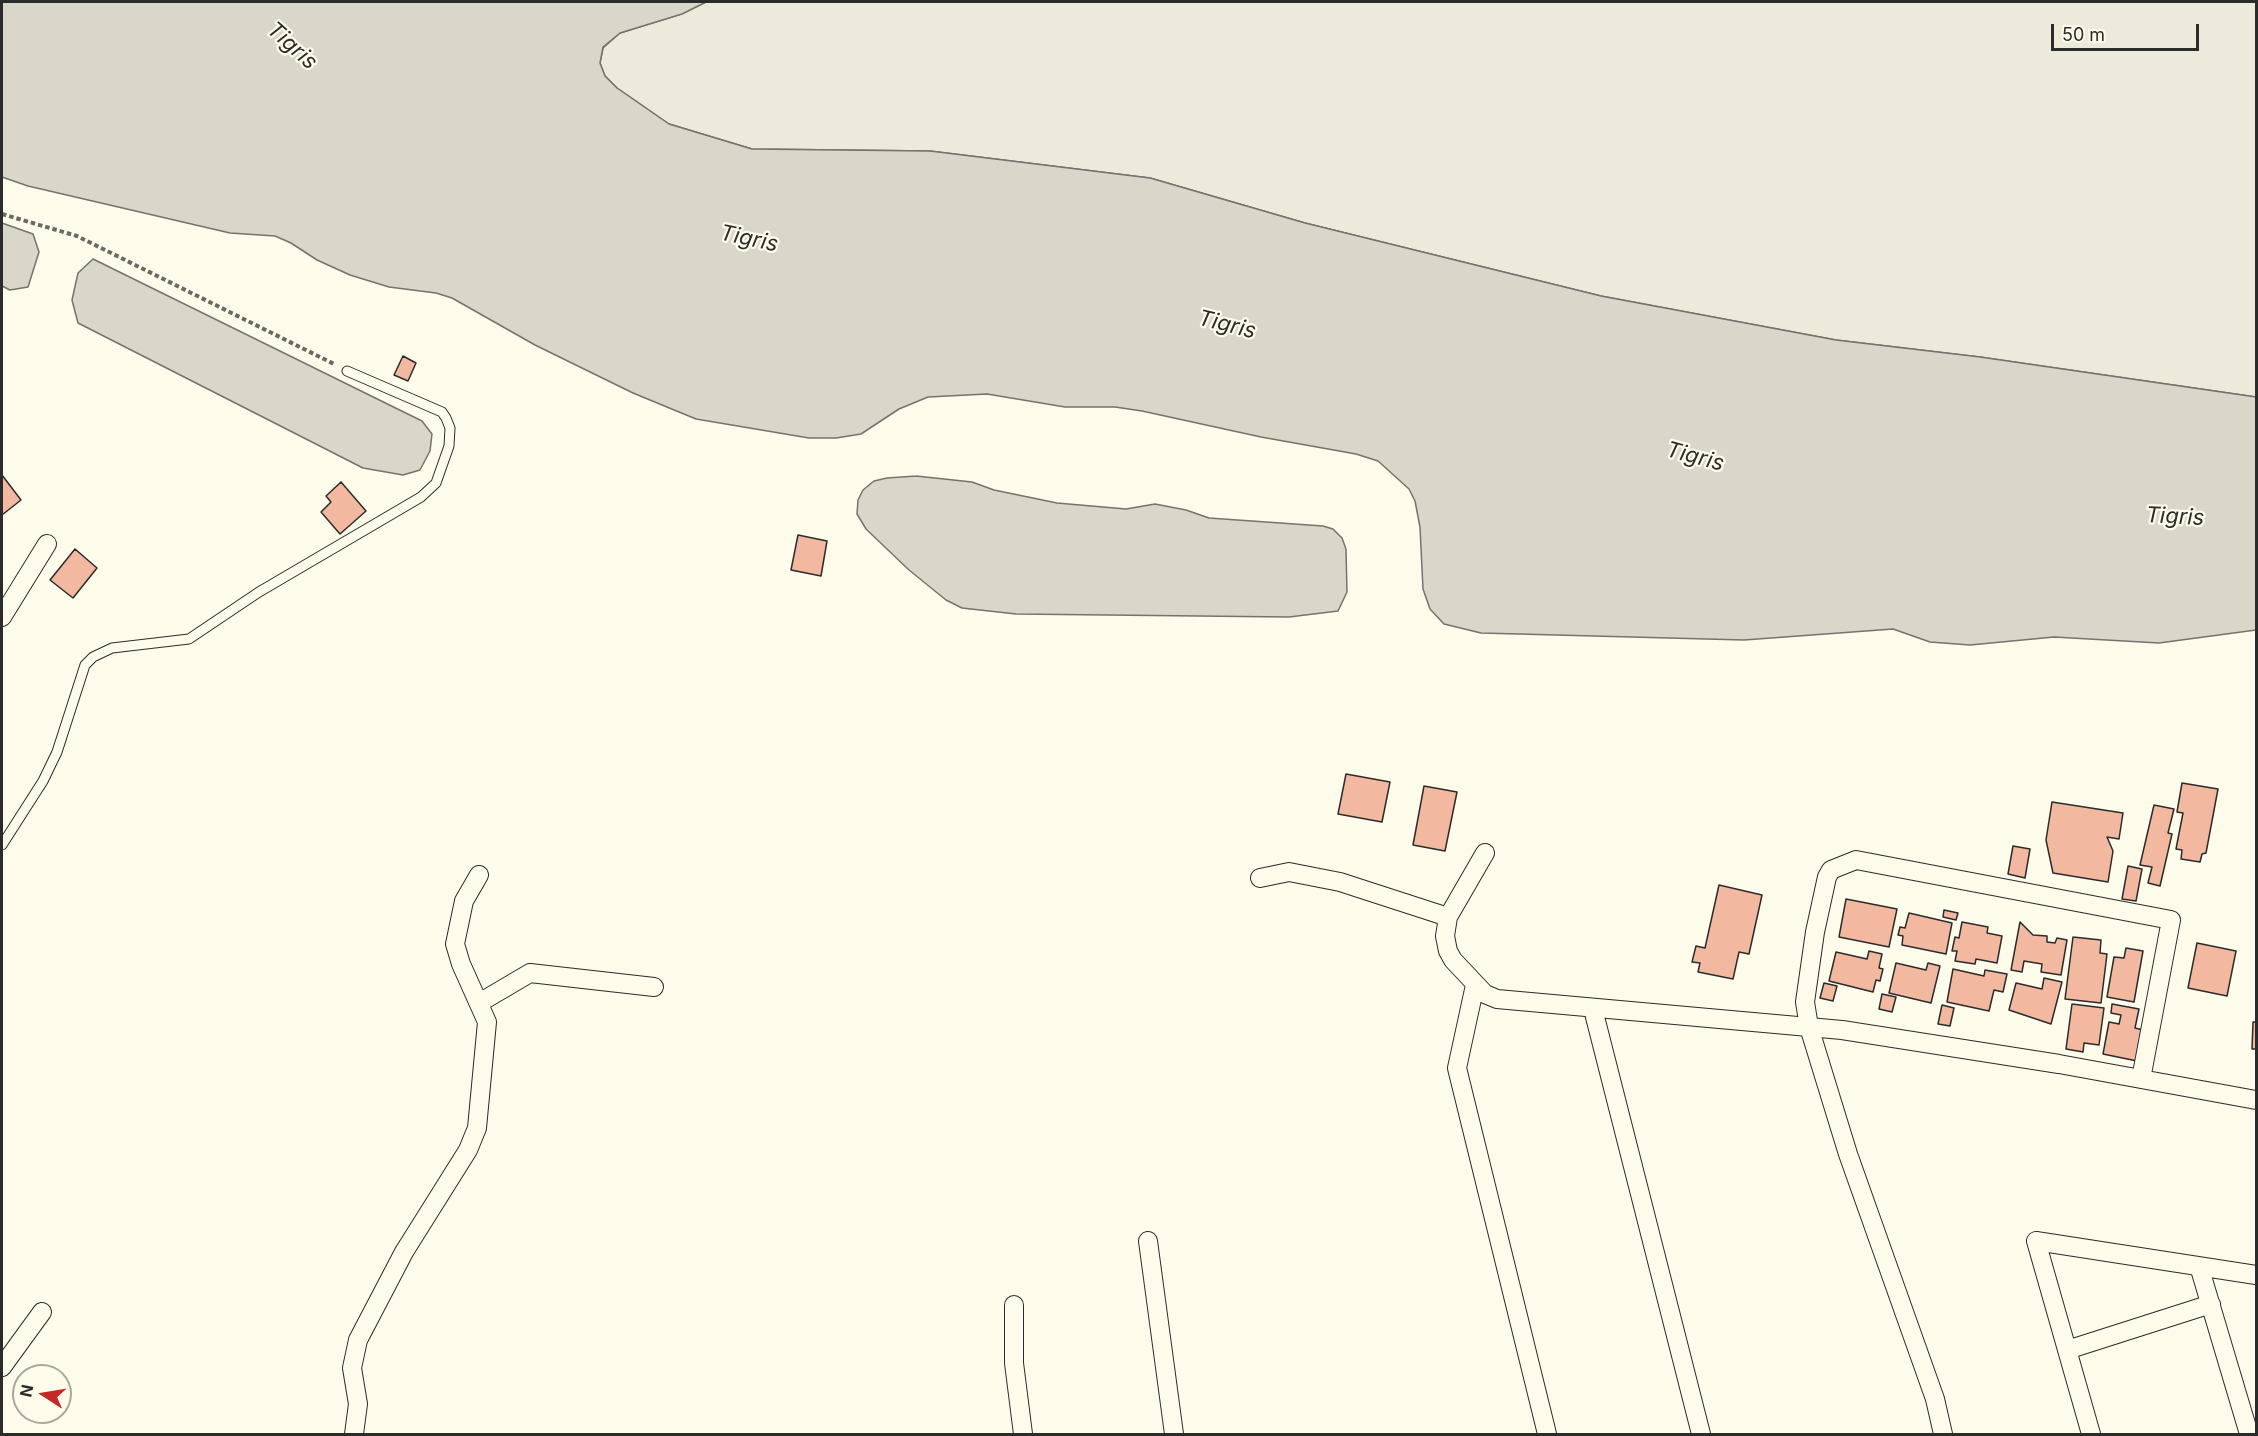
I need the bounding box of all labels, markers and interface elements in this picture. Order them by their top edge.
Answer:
scale bar [2054,12,2202,50]
water label: Tigris [261,17,323,75]
text: 50 m [2062,24,2105,45]
water label: Tigris [718,220,780,258]
water label: Tigris [1195,305,1259,345]
water label: Tigris [1663,437,1727,477]
water label: Tigris [2145,502,2205,532]
north arrow [12,1364,72,1424]
text: N [15,1383,37,1399]

